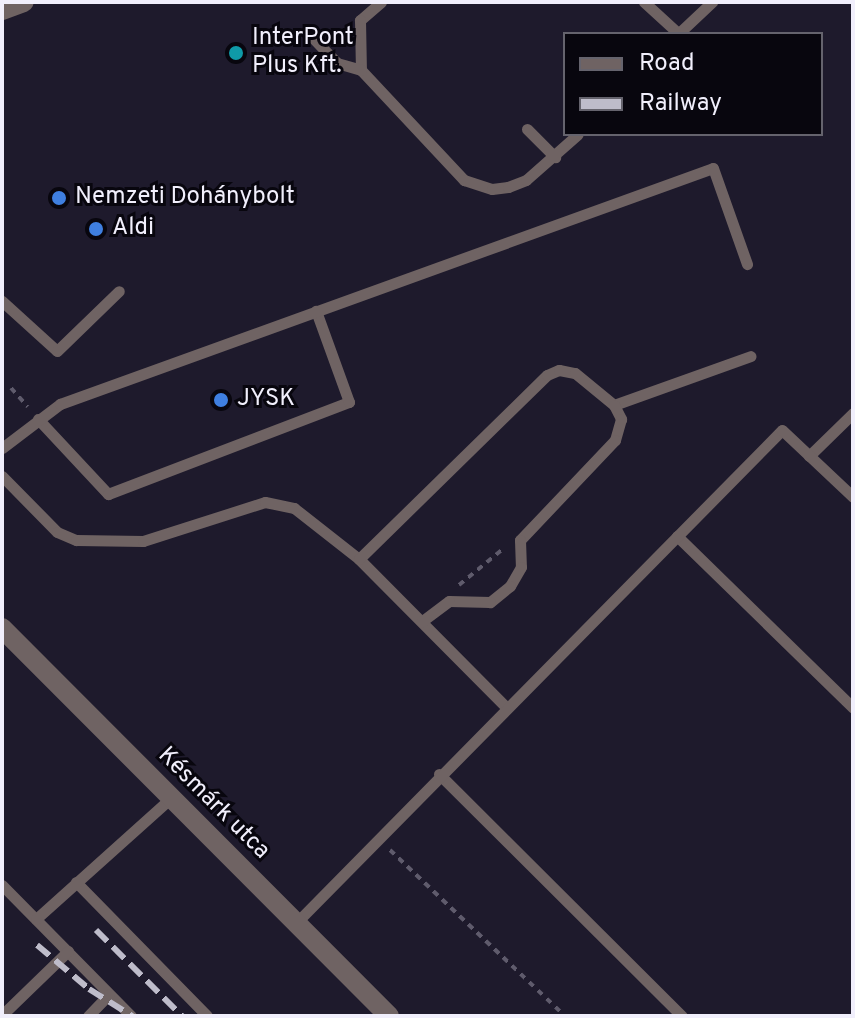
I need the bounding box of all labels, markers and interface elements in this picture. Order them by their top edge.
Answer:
place label: InterPont Plus Kft. [252,25,354,81]
legend [563,32,823,136]
marker: InterPont Plus Kft. [227,44,245,62]
text: Road [639,49,695,79]
text: Railway [639,89,722,119]
place label: Nemzeti Dohánybolt [75,184,295,212]
marker: Nemzeti Dohánybolt [50,189,68,207]
place label: Aldi [112,215,154,243]
marker: Aldi [87,220,105,238]
place label: JYSK [237,386,295,414]
marker: JYSK [212,391,230,409]
street label: Késmárk utca [151,742,275,866]

